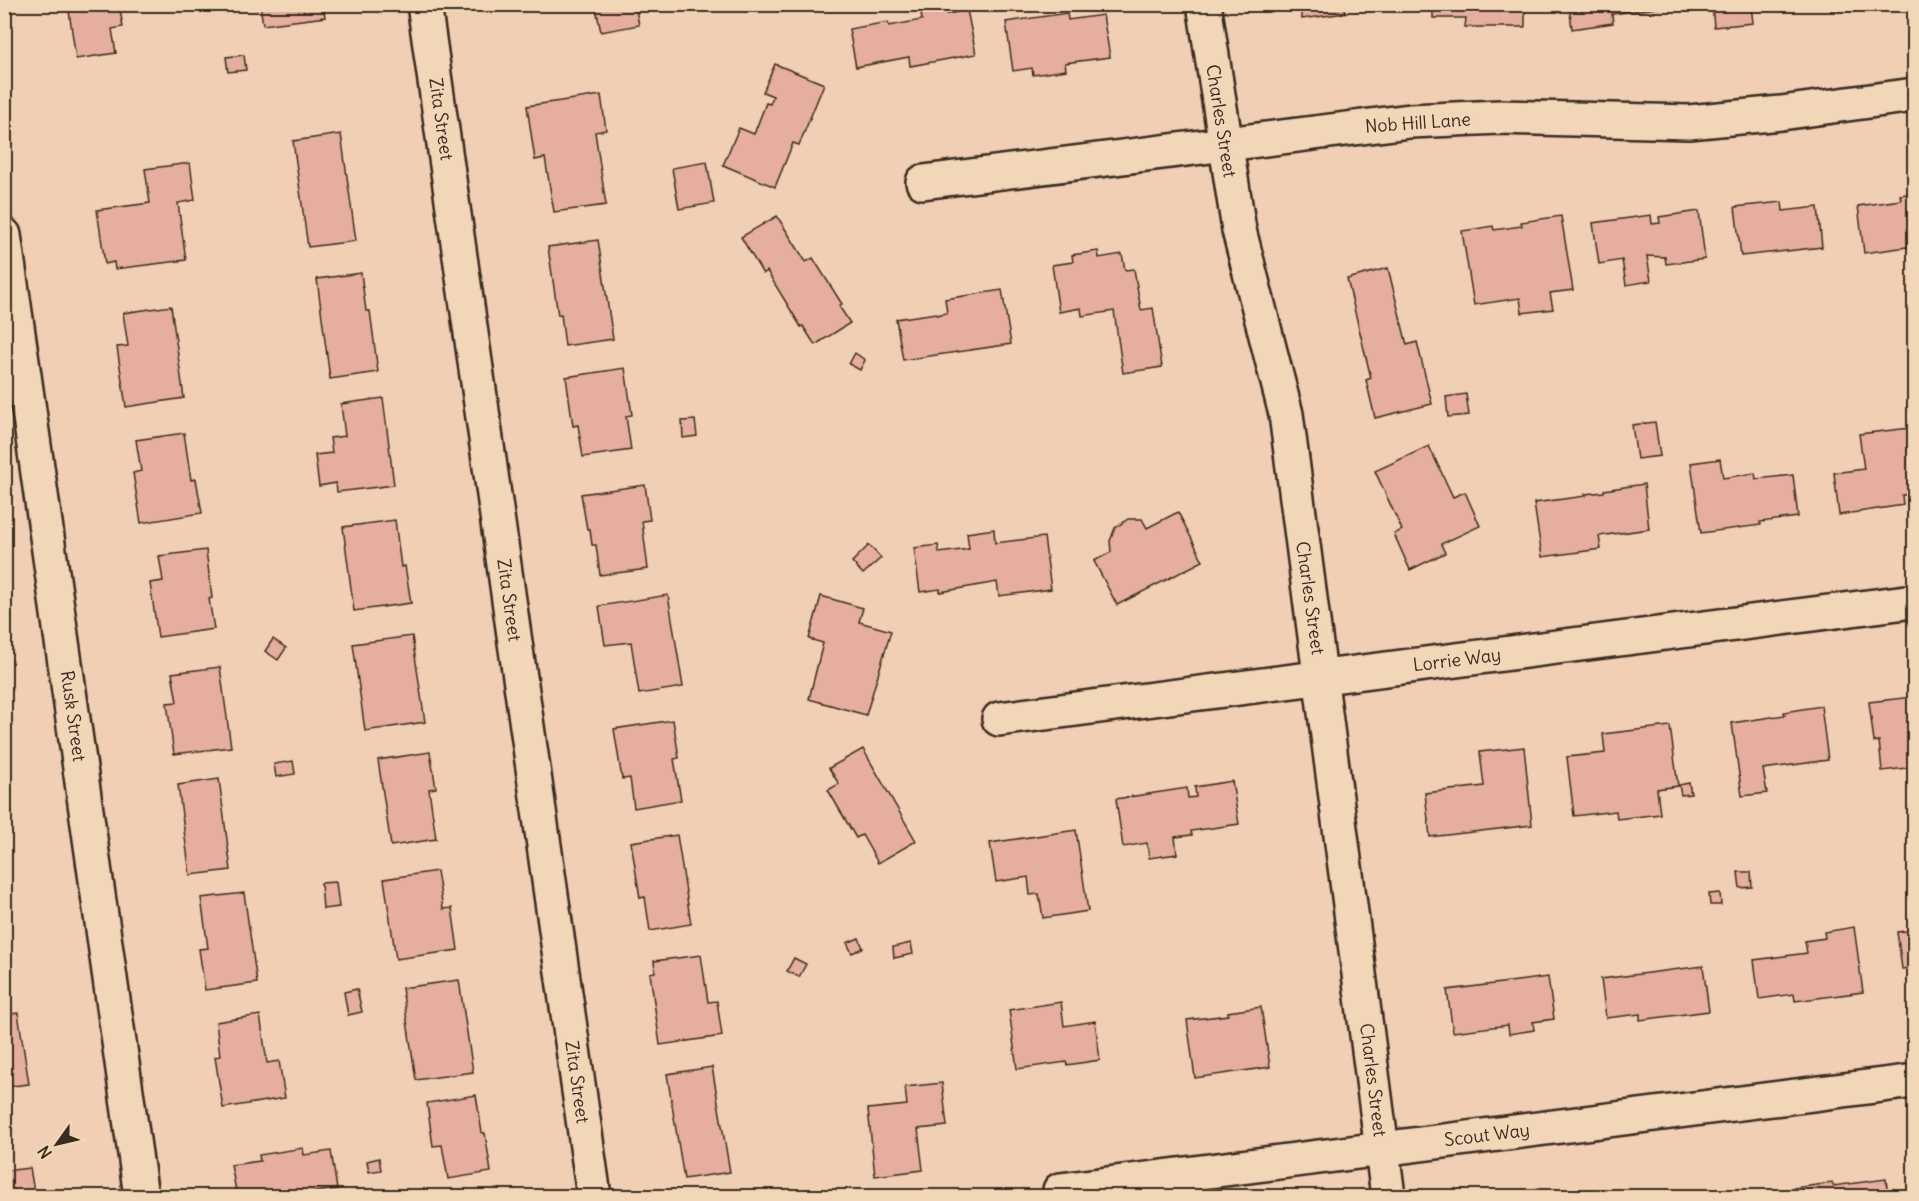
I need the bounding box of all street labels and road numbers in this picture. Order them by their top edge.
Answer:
street label: Charles Street [1201,63,1242,179]
street label: Zita Street [424,76,459,162]
street label: Nob Hill Lane [1364,107,1472,138]
street label: Charles Street [1291,540,1330,656]
street label: Zita Street [492,557,527,643]
street label: Lorrie Way [1412,643,1502,676]
street label: Rusk Street [56,669,91,763]
street label: Charles Street [1355,1022,1392,1138]
street label: Zita Street [560,1039,595,1125]
street label: Scout Way [1443,1118,1531,1151]

